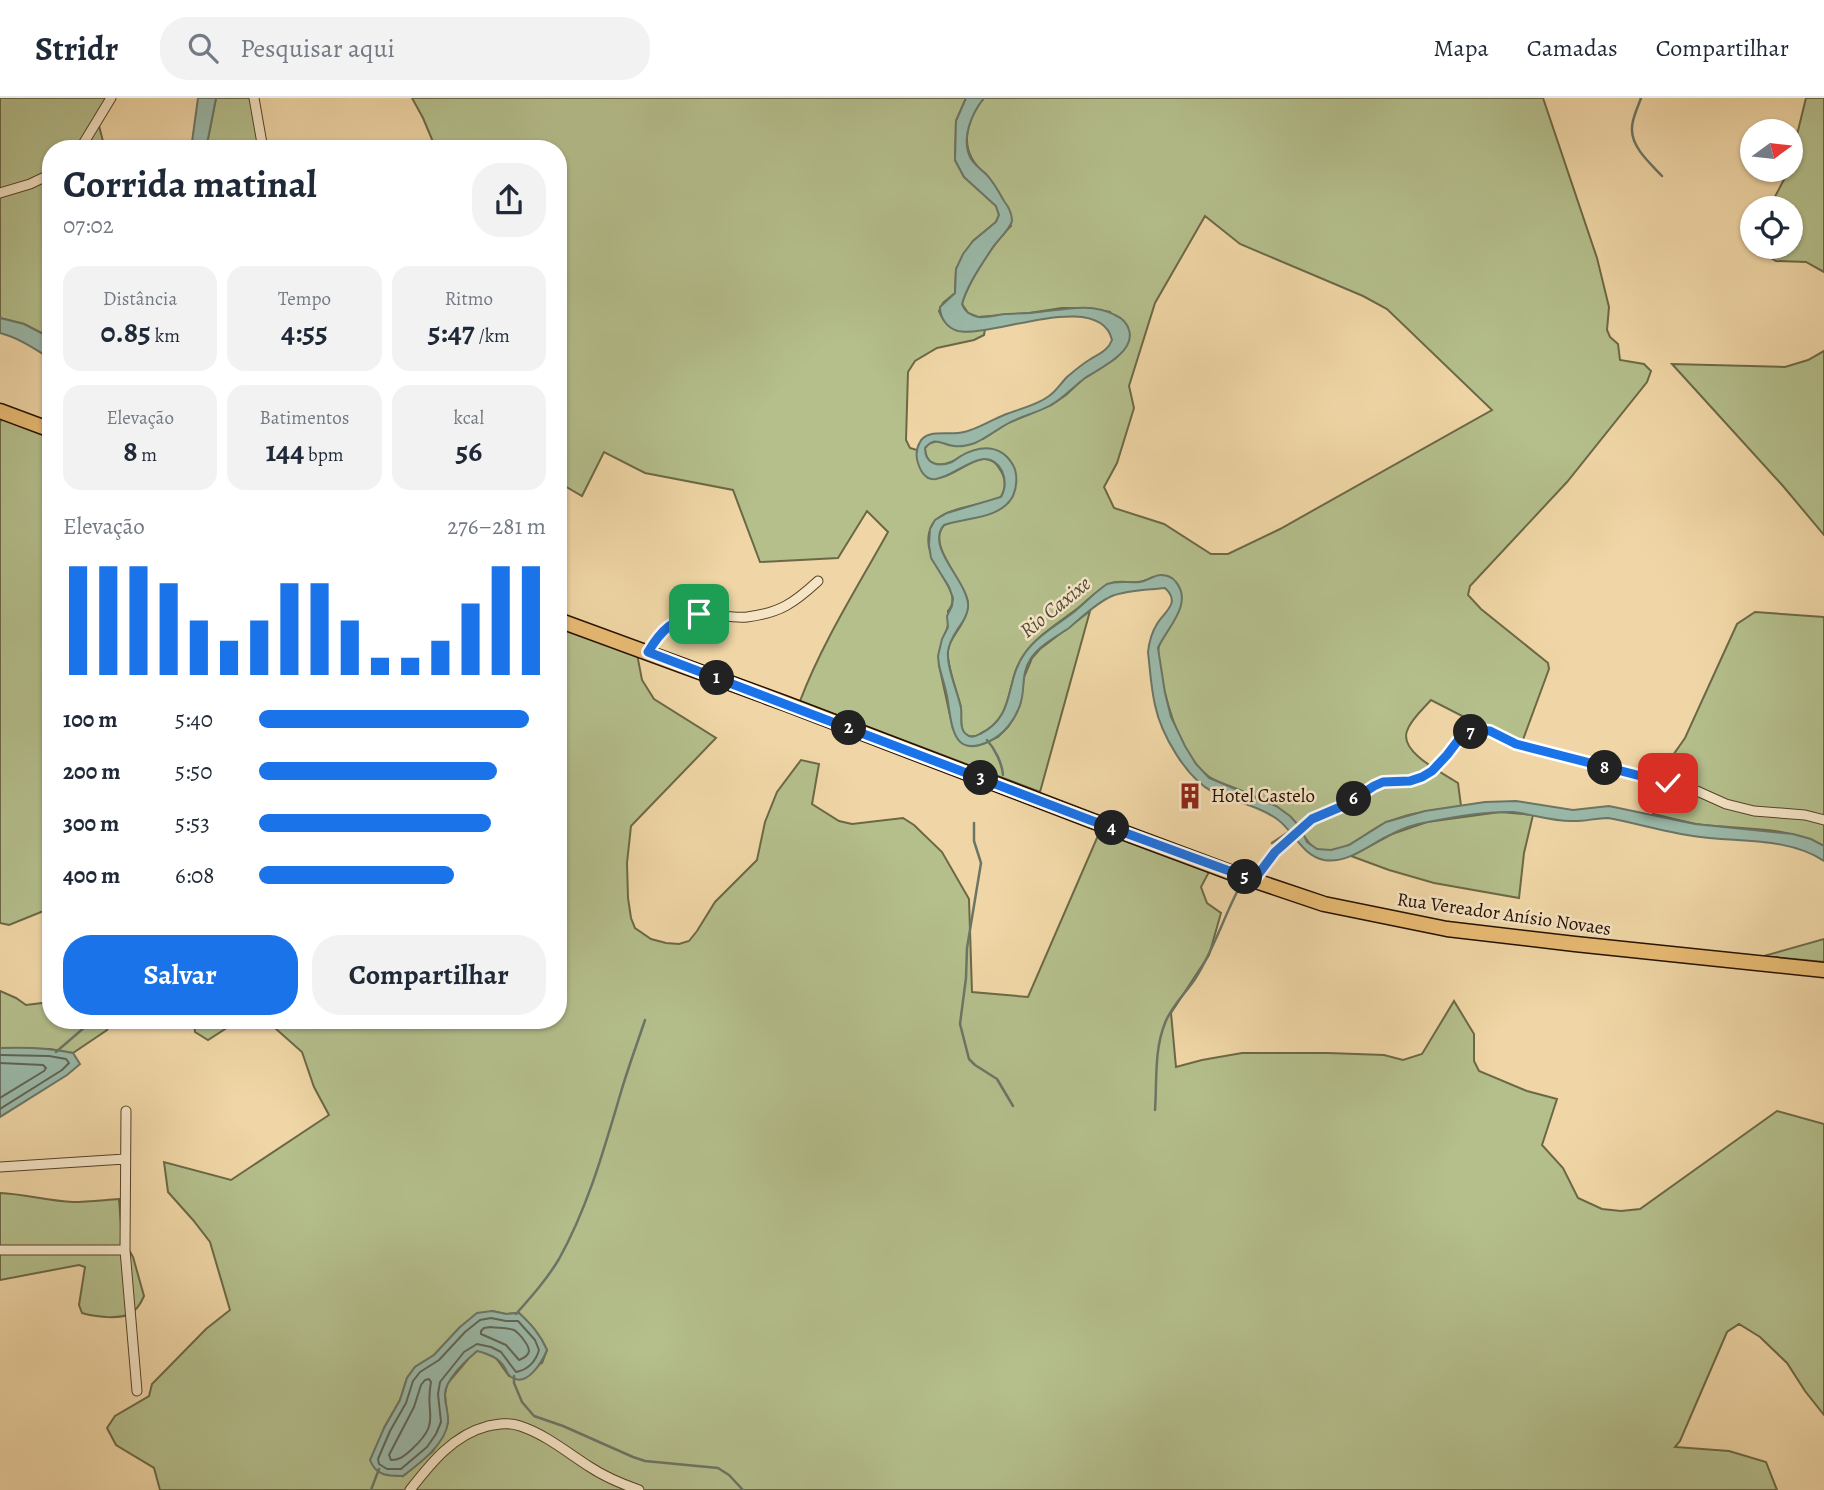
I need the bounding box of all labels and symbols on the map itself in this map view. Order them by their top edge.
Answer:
north arrow [1740,119,1802,182]
water label: Rio Caxixe [1014,569,1097,644]
pin [669,584,729,644]
pin: 1 [700,660,734,696]
pin: 2 [832,710,866,746]
pin: 7 [1454,714,1488,750]
pin: 8 [1588,750,1622,786]
pin [1638,753,1698,813]
pin: 3 [964,760,998,796]
building icon: Hotel Castelo [1175,781,1205,811]
pin: 6 [1336,782,1372,816]
place label: Hotel Castelo [1211,783,1315,809]
pin: 4 [1094,810,1130,846]
pin: 5 [1228,860,1262,894]
street label: Rua Vereador Anísio Novaes [1395,886,1613,942]

